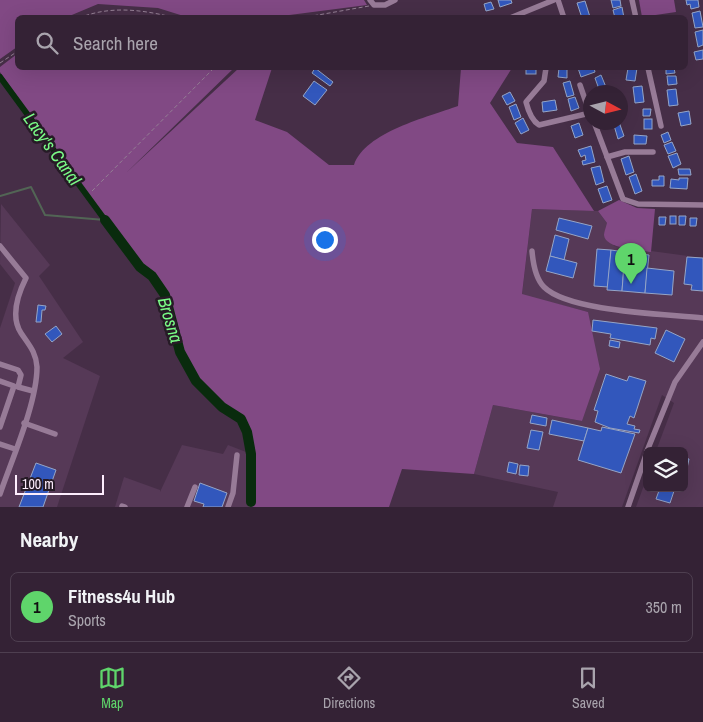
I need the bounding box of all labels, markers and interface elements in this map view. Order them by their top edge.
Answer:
search box [15,15,688,70]
icon: search [33,29,61,57]
text: Search here [73,30,158,56]
north arrow [583,85,628,130]
water label: Lacy's Canal [18,107,88,191]
your location [312,227,338,253]
pin: 1 [615,243,647,284]
water label: Brosna [152,294,189,346]
map controls [643,447,688,492]
button: layers [643,447,688,492]
scale bar [15,472,104,495]
text: 100 m [22,475,54,493]
text: Nearby [20,525,78,554]
text: Fitness4u Hub [68,583,175,609]
text: 1 [33,596,41,618]
text: 350 m [646,596,682,618]
text: Sports [68,609,106,631]
tab: Map [98,664,126,712]
tab: Directions [323,664,375,712]
tab: Saved [572,664,605,712]

